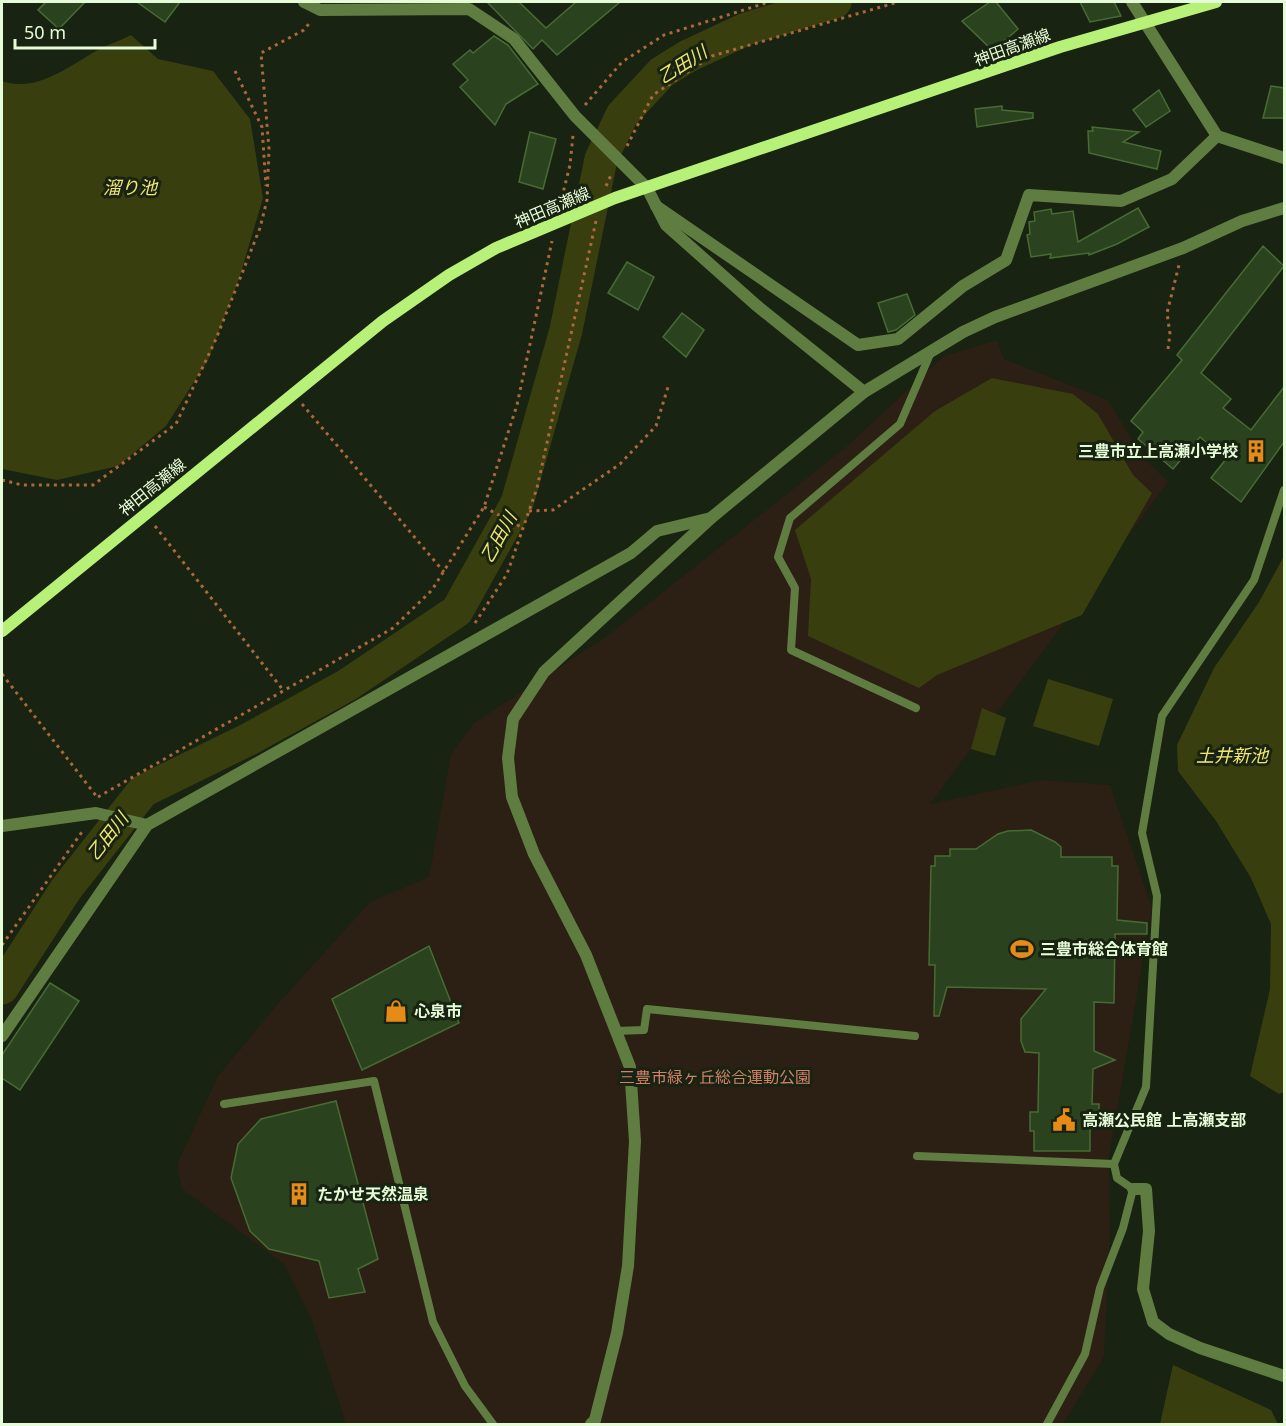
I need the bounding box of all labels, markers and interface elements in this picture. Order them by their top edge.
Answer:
scale bar [15,12,154,50]
text: 50 m [24,20,66,44]
street label: 神田高瀬線 [971,23,1053,71]
water label: 乙田川 [653,38,713,88]
water label: 溜り池 [103,175,159,199]
street label: 神田高瀬線 [511,181,593,233]
building icon: 三豊市立上高瀬小学校 [1243,438,1269,464]
place label: 三豊市立上高瀬小学校 [1078,440,1238,462]
street label: 神田高瀬線 [114,453,190,521]
water label: 乙田川 [474,506,523,566]
water label: 土井新池 [1196,743,1270,767]
water label: 乙田川 [81,806,134,865]
sports icon: 三豊市総合体育館 [1009,936,1035,962]
place label: 三豊市総合体育館 [1040,938,1168,960]
shop icon: 心泉市 [383,998,409,1024]
place label: 心泉市 [414,1000,462,1022]
park label: 三豊市緑ヶ丘総合運動公園 [619,1066,811,1088]
public building icon: 高瀬公民館 上高瀬支部 [1051,1107,1077,1133]
place label: 高瀬公民館 上高瀬支部 [1082,1109,1246,1131]
building icon: たかせ天然温泉 [286,1181,312,1207]
place label: たかせ天然温泉 [317,1183,429,1205]

